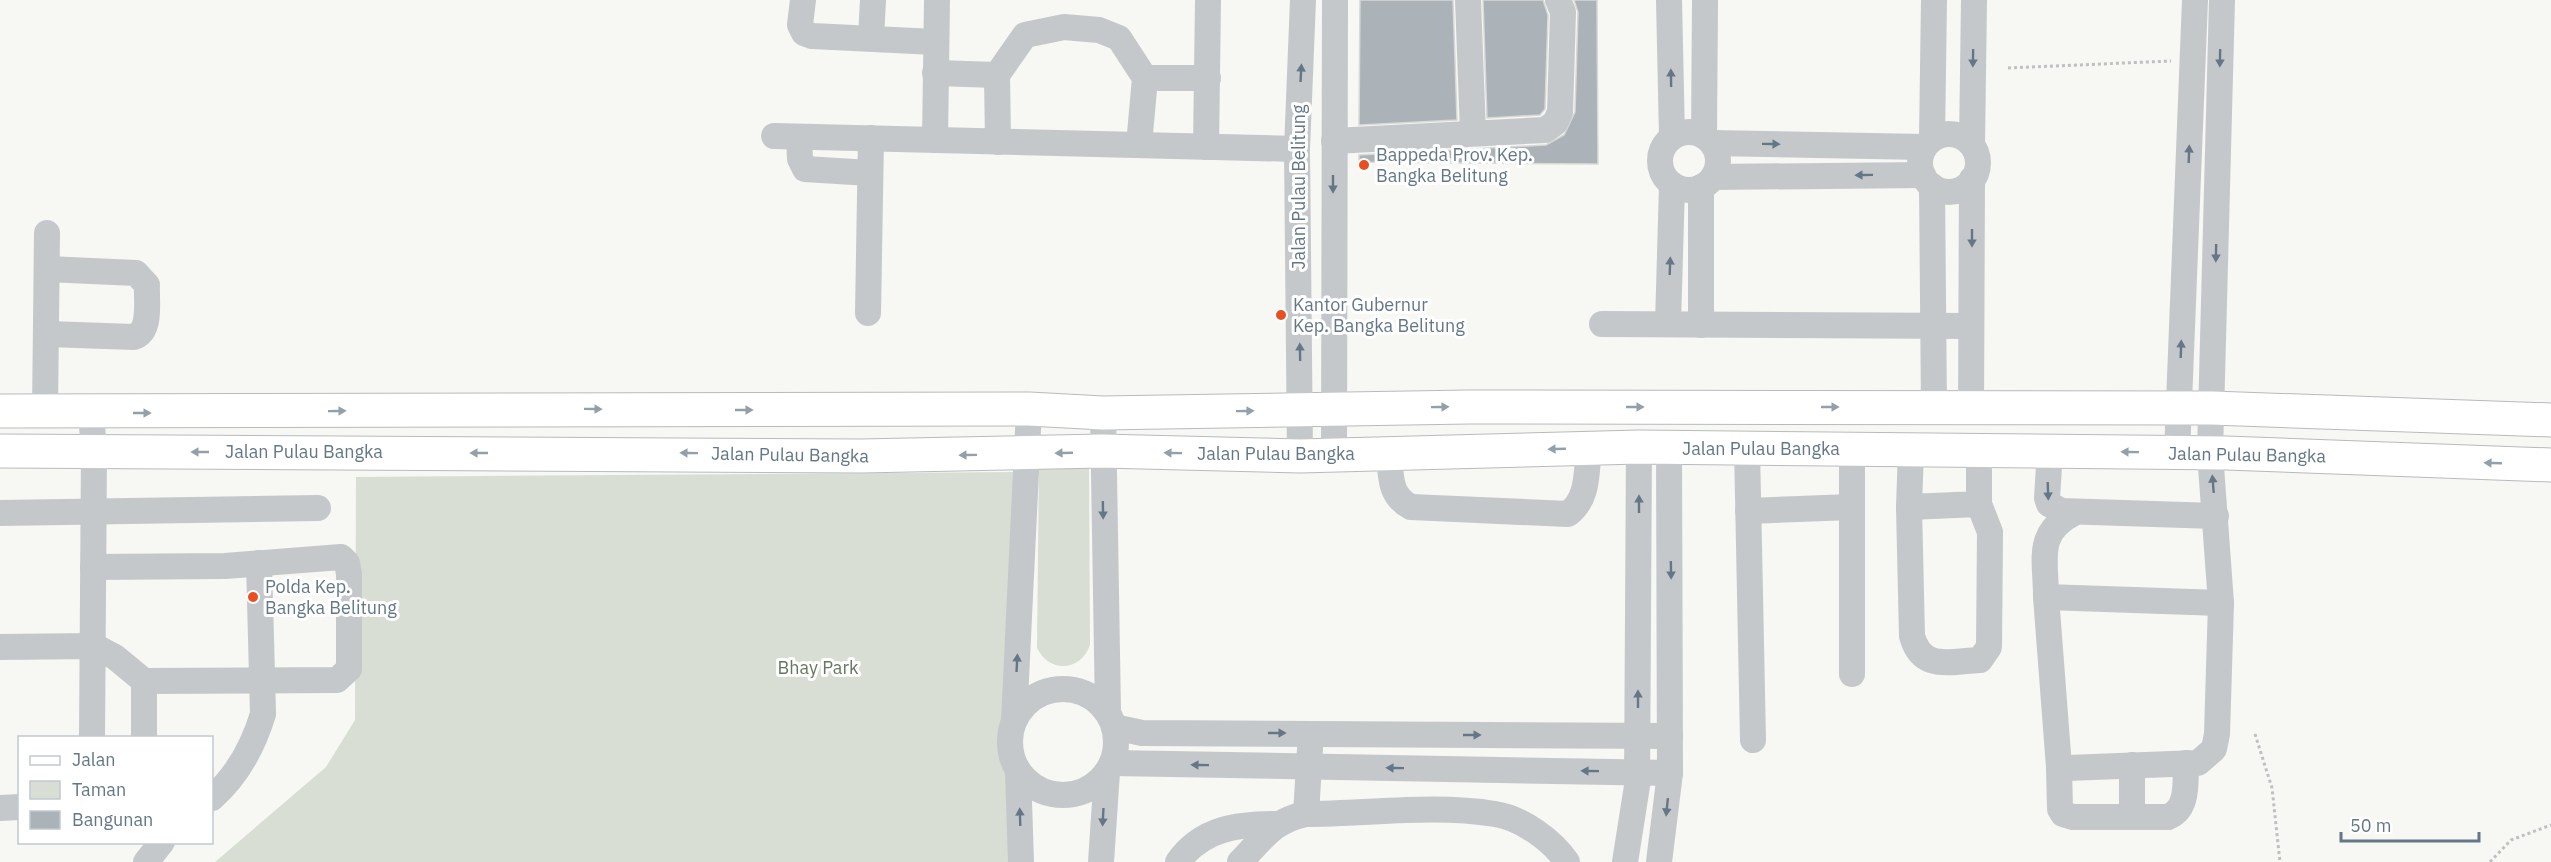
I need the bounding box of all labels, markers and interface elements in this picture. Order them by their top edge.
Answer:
one-way arrow [1968,49,1978,68]
one-way arrow [2216,49,2225,68]
one-way arrow [1296,63,1305,82]
one-way arrow [1666,69,1676,88]
street label: Jalan Pulau Belitung [1287,104,1310,270]
one-way arrow [1761,139,1780,149]
place label: Bappeda Prov. Kep. Bangka Belitung [1376,143,1533,187]
one-way arrow [2184,145,2193,164]
marker: Bappeda Prov. Kep. Bangka Belitung [1357,158,1371,172]
one-way arrow [1855,170,1874,180]
one-way arrow [1328,175,1338,194]
one-way arrow [1967,228,1977,247]
one-way arrow [2211,244,2220,263]
one-way arrow [1665,256,1674,275]
place label: Kantor Gubernur Kep. Bangka Belitung [1293,293,1465,337]
marker: Kantor Gubernur Kep. Bangka Belitung [1274,308,1288,322]
one-way arrow [2177,340,2186,359]
one-way arrow [1295,342,1305,361]
one-way arrow [1430,402,1449,412]
one-way arrow [1625,402,1644,412]
one-way arrow [1820,402,1839,412]
one-way arrow [583,404,602,414]
one-way arrow [735,405,754,415]
one-way arrow [328,406,347,416]
one-way arrow [1236,406,1255,416]
one-way arrow [133,408,152,418]
street label: Jalan Pulau Bangka [1682,437,1840,460]
street label: Jalan Pulau Bangka [225,440,383,463]
street label: Jalan Pulau Bangka [711,442,870,467]
street label: Jalan Pulau Bangka [1197,442,1355,465]
street label: Jalan Pulau Bangka [2168,442,2327,467]
one-way arrow [1547,445,1566,454]
one-way arrow [190,447,209,456]
one-way arrow [2120,447,2139,457]
one-way arrow [469,448,488,458]
one-way arrow [1055,448,1074,457]
one-way arrow [1163,448,1182,458]
one-way arrow [680,449,699,458]
one-way arrow [959,450,978,460]
one-way arrow [2483,458,2502,468]
one-way arrow [2208,475,2218,494]
one-way arrow [2043,482,2053,501]
one-way arrow [1634,495,1644,514]
one-way arrow [1098,500,1108,519]
one-way arrow [1666,560,1675,579]
place label: Polda Kep. Bangka Belitung [265,575,397,619]
marker: Polda Kep. Bangka Belitung [246,590,260,604]
one-way arrow [1013,653,1022,672]
park label: Bhay Park [777,656,859,679]
one-way arrow [1633,690,1643,709]
one-way arrow [1267,728,1286,738]
one-way arrow [1462,730,1481,740]
legend [18,736,213,844]
text: Jalan [72,748,116,771]
one-way arrow [1191,760,1210,769]
one-way arrow [1386,763,1405,772]
one-way arrow [1581,766,1600,776]
text: Taman [72,778,126,801]
one-way arrow [1662,797,1672,816]
scale bar [2341,805,2479,843]
one-way arrow [1015,807,1025,826]
text: Bangunan [72,808,153,831]
one-way arrow [1098,808,1107,827]
text: 50 m [2350,814,2392,837]

